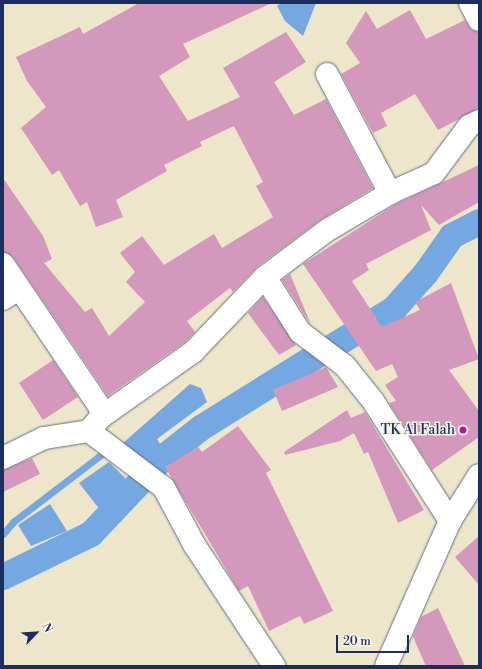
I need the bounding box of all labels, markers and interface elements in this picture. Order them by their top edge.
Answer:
place label: TK Al Falah [380,422,455,438]
marker: TK Al Falah [458,425,468,435]
north arrow [16,613,56,653]
text: N [39,621,55,635]
scale bar [338,627,411,653]
text: 20 m [343,634,371,649]

